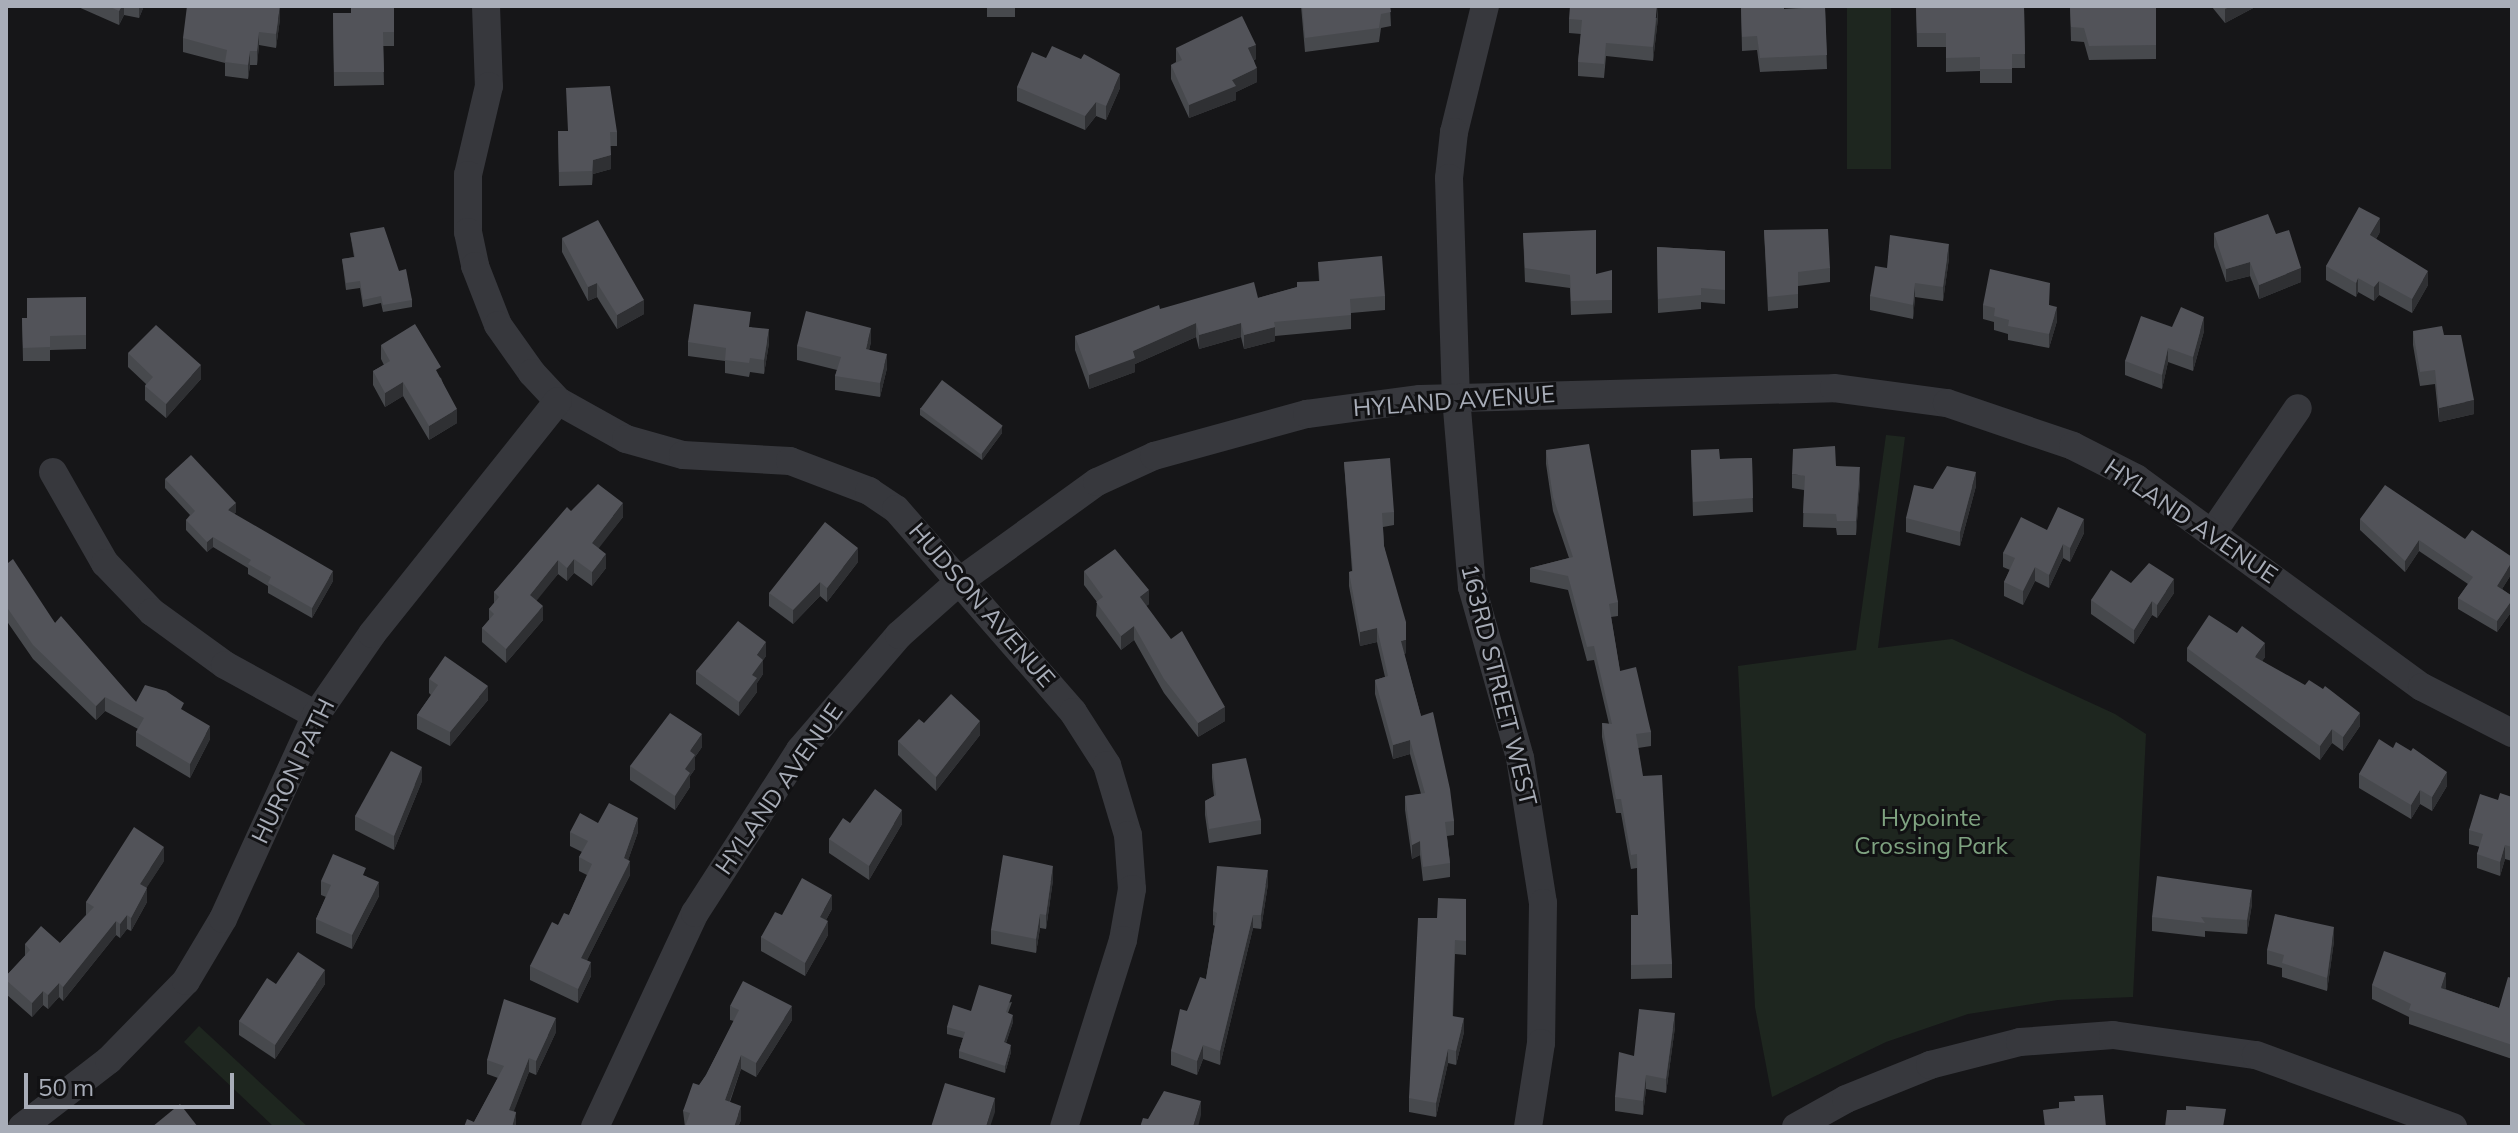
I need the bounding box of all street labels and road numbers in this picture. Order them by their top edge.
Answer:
street label: HYLAND AVENUE [1352,380,1556,422]
street label: HYLAND AVENUE [2099,452,2283,590]
street label: HUDSON AVENUE [903,517,1061,693]
street label: 163RD STREET WEST [1455,561,1543,809]
street label: HURON PATH [245,694,341,848]
street label: HYLAND AVENUE [709,698,849,880]

